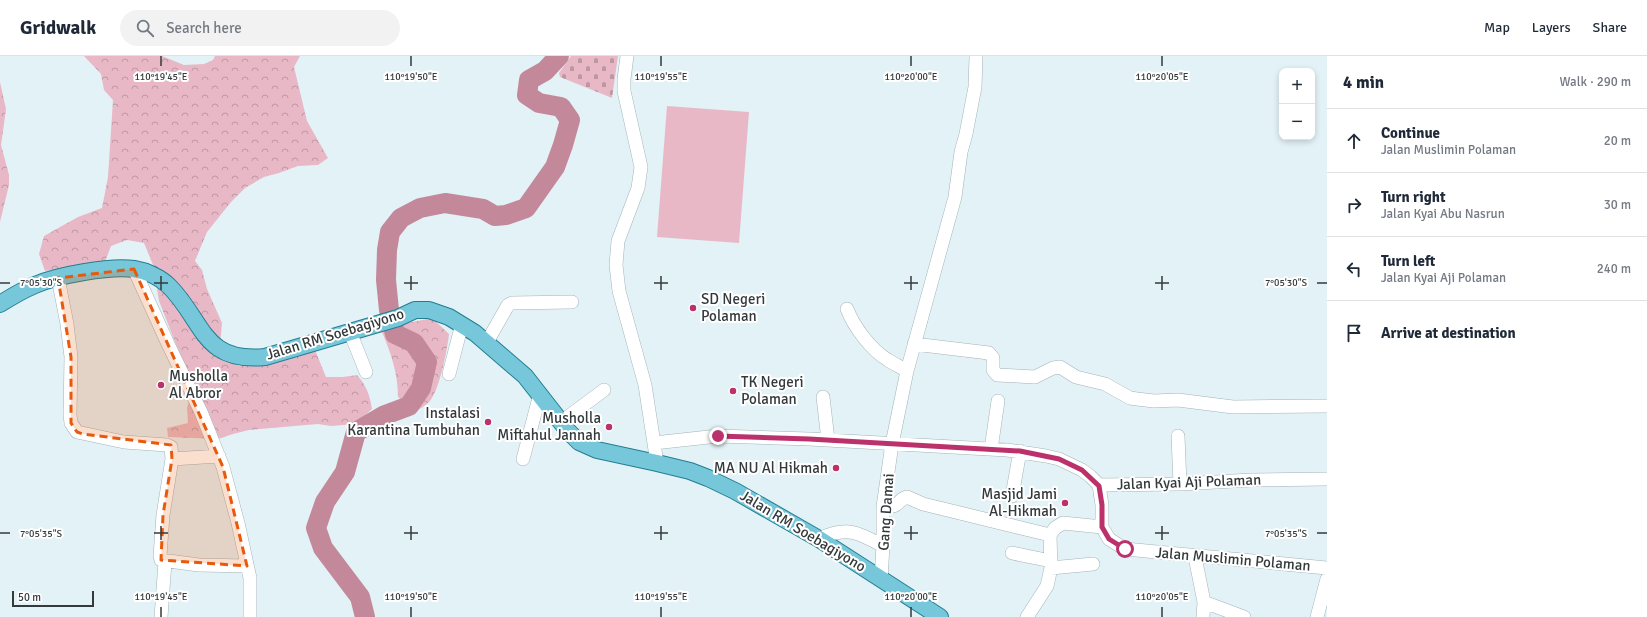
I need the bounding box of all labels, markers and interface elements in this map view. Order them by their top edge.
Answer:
search box [120,10,400,46]
text: Gridwalk [20,16,96,40]
icon: search [134,17,156,39]
text: Search here [166,19,242,37]
text: Map [1484,19,1510,36]
text: Layers [1532,19,1571,36]
text: Share [1593,19,1627,36]
map controls [1279,68,1315,140]
button: + [1279,68,1315,104]
text: 110°19'45"E [134,71,188,83]
text: 110°19'50"E [384,71,438,83]
text: 110°19'55"E [634,71,688,83]
text: 110°20'00"E [884,71,938,83]
text: 110°20'05"E [1135,71,1189,83]
text: 4 min [1343,72,1384,93]
text: Walk · 290 m [1560,74,1631,90]
button: − [1279,104,1315,140]
text: Continue [1381,124,1440,142]
icon: ahead [1343,130,1365,152]
text: 20 m [1604,133,1631,149]
text: Jalan Muslimin Polaman [1381,142,1516,158]
text: Turn right [1381,188,1446,206]
icon: right [1343,194,1365,216]
text: 30 m [1604,197,1631,213]
text: Jalan Kyai Abu Nasrun [1381,206,1505,222]
text: Turn left [1381,252,1435,270]
icon: left [1343,258,1365,280]
text: 240 m [1597,261,1631,277]
text: Jalan Kyai Aji Polaman [1381,270,1506,286]
text: 7°05'30"S [20,277,63,289]
text: 7°05'30"S [1265,277,1308,289]
place label: SD Negeri Polaman [701,290,765,325]
marker: SD Negeri Polaman [688,303,698,313]
street label: Jalan RM Soebagiyono [264,304,406,364]
icon: arrive [1343,322,1365,344]
text: Arrive at destination [1381,324,1516,342]
place label: Musholla Al Abror [169,367,228,402]
place label: TK Negeri Polaman [741,373,804,408]
marker: Musholla Al Abror [156,380,166,390]
marker: TK Negeri Polaman [728,386,738,396]
place label: Instalasi Karantina Tumbuhan [347,404,480,439]
place label: Musholla Miftahul Jannah [497,409,601,444]
marker: Instalasi Karantina Tumbuhan [483,417,493,427]
marker: Musholla Miftahul Jannah [604,422,614,432]
route end [709,427,727,445]
place label: MA NU Al Hikmah [714,459,828,477]
marker: MA NU Al Hikmah [831,463,841,473]
street label: Jalan Kyai Aji Polaman [1117,470,1261,494]
street label: Gang Damai [874,473,898,551]
place label: Masjid Jami Al-Hikmah [981,485,1057,520]
street label: Jalan RM Soebagiyono [737,486,869,576]
marker: Masjid Jami Al-Hikmah [1060,498,1070,508]
text: 7°05'35"S [20,528,63,540]
text: 7°05'35"S [1265,528,1308,540]
route start [1116,540,1134,558]
street label: Jalan Muslimin Polaman [1155,543,1311,575]
scale bar [12,589,94,608]
text: 50 m [18,591,41,604]
text: 110°19'45"E [134,591,188,603]
text: 110°19'50"E [384,591,438,603]
text: 110°19'55"E [634,591,688,603]
text: 110°20'00"E [884,591,938,603]
text: 110°20'05"E [1135,591,1189,603]

